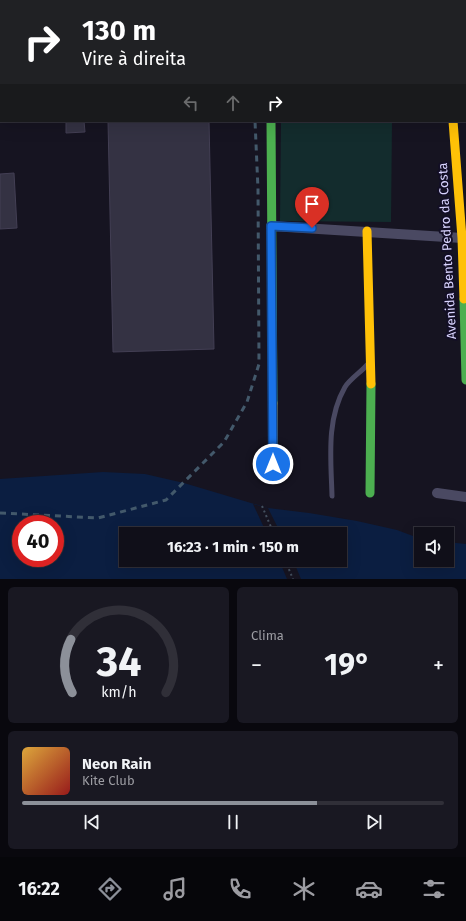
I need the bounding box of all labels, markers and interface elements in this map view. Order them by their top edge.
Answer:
text: 130 m [82,14,156,47]
icon: right [16,16,68,68]
text: Vire à direita [82,48,186,70]
icon: left [180,92,202,114]
icon: ahead [222,92,244,114]
icon: right [264,92,286,114]
street label: Avenida Bento Pedro da Costa [435,162,459,340]
pin [295,187,329,228]
icon: arrive [301,193,323,215]
position arrow [252,443,294,485]
speed limit sign: 40 [12,515,64,567]
map controls [414,527,454,567]
button: sound [414,527,454,567]
text: 16:23 · 1 min · 150 m [167,538,299,556]
text: Clima [251,628,284,643]
text: 34 [95,637,141,687]
text: 19° [324,647,371,683]
text: − [251,652,262,679]
text: + [433,652,444,679]
text: km/h [101,684,136,701]
text: Neon Rain [82,755,151,773]
text: Kite Club [82,773,135,788]
icon: previous [81,811,103,833]
icon: pause [222,811,244,833]
icon: next [363,811,385,833]
icon: directions [96,875,124,903]
icon: music [161,875,189,903]
icon: phone [226,875,254,903]
icon: climate [290,875,318,903]
icon: car [355,875,383,903]
icon: filters [420,875,448,903]
text: 16:22 [18,878,60,900]

